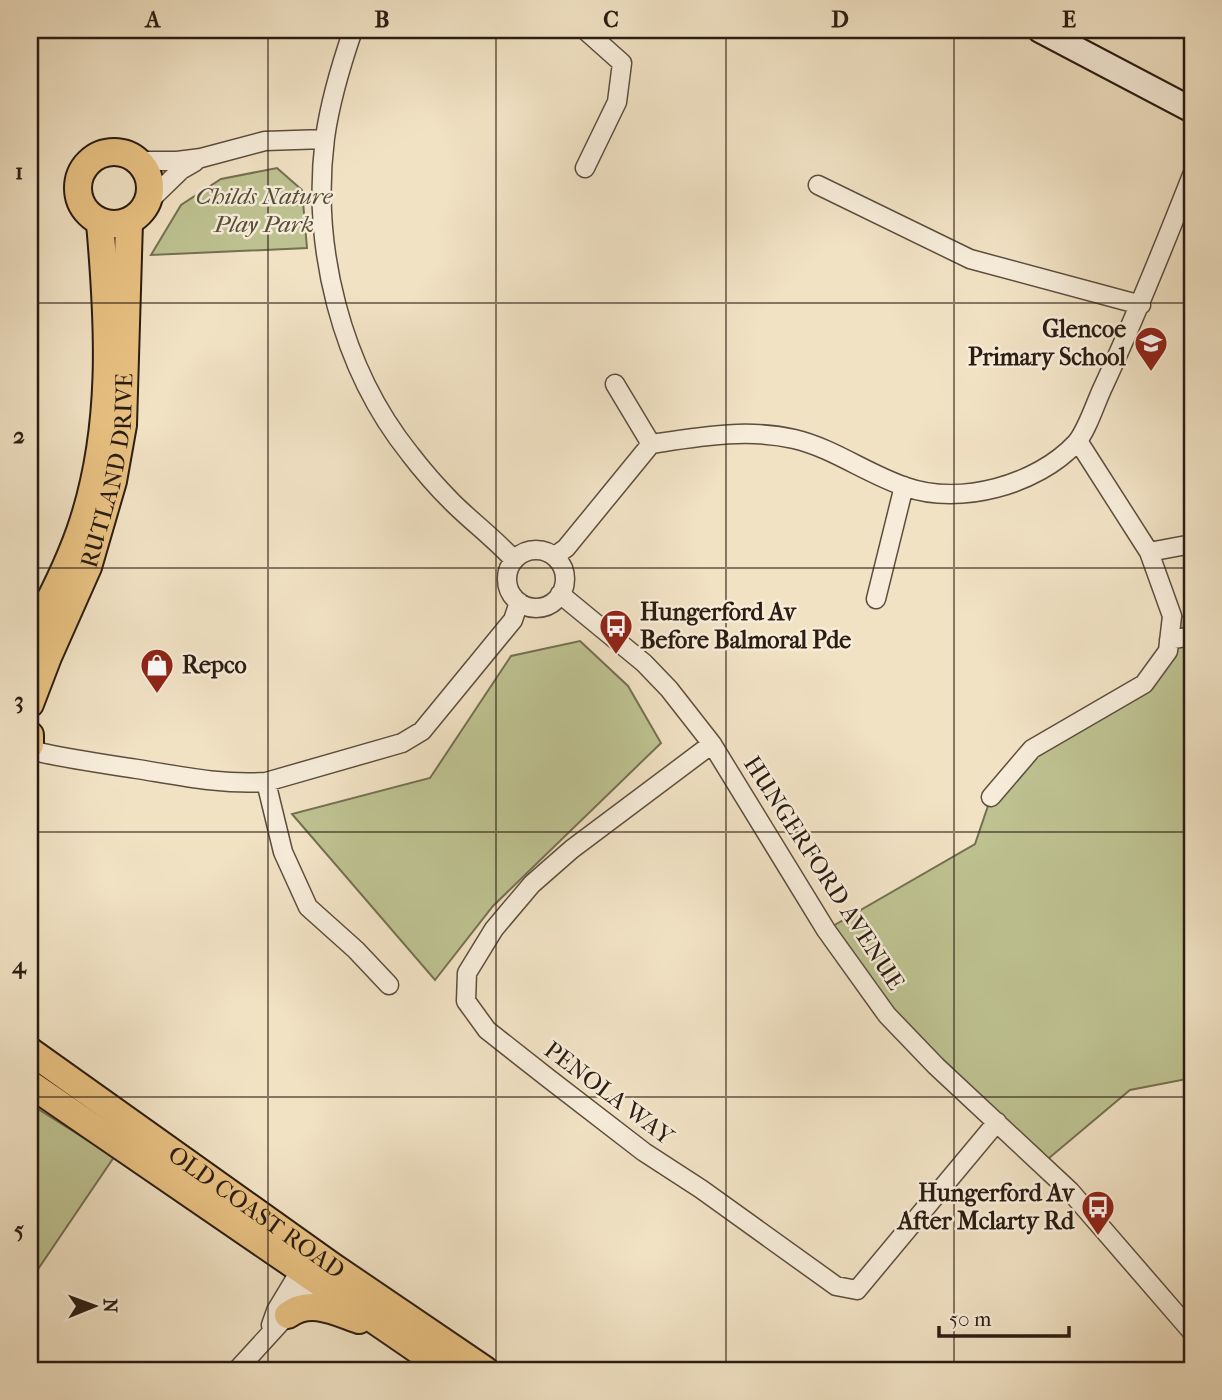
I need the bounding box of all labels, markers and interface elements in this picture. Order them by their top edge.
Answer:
text: A [144,6,162,33]
text: B [375,6,390,33]
text: C [603,6,619,33]
text: D [831,6,849,33]
text: E [1062,6,1076,33]
text: 1 [15,158,23,185]
park label: Childs Nature Play Park [195,182,334,238]
place label: Glencoe Primary School [968,315,1126,371]
school or university icon: Glencoe Primary School [1132,324,1170,373]
street label: RUTLAND DRIVE [75,373,139,571]
text: 2 [13,422,25,449]
place label: Hungerford Av Before Balmoral Pde [640,598,851,654]
bus stop icon: Hungerford Av Before Balmoral Pde [597,607,635,656]
shop icon: Repco [138,646,176,695]
place label: Repco [182,651,247,679]
text: 3 [14,687,24,714]
street label: HUNGERFORD AVENUE [738,751,910,995]
text: 4 [11,952,27,979]
street label: PENOLA WAY [539,1035,680,1151]
street label: OLD COAST ROAD [163,1140,350,1284]
place label: Hungerford Av After Mclarty Rd [896,1179,1076,1235]
bus stop icon: Hungerford Av After Mclarty Rd [1079,1188,1117,1237]
text: 5 [14,1216,24,1243]
north arrow [60,1270,130,1340]
scale bar [939,1295,1068,1339]
text: N [99,1298,121,1314]
text: 50 m [949,1307,992,1331]

